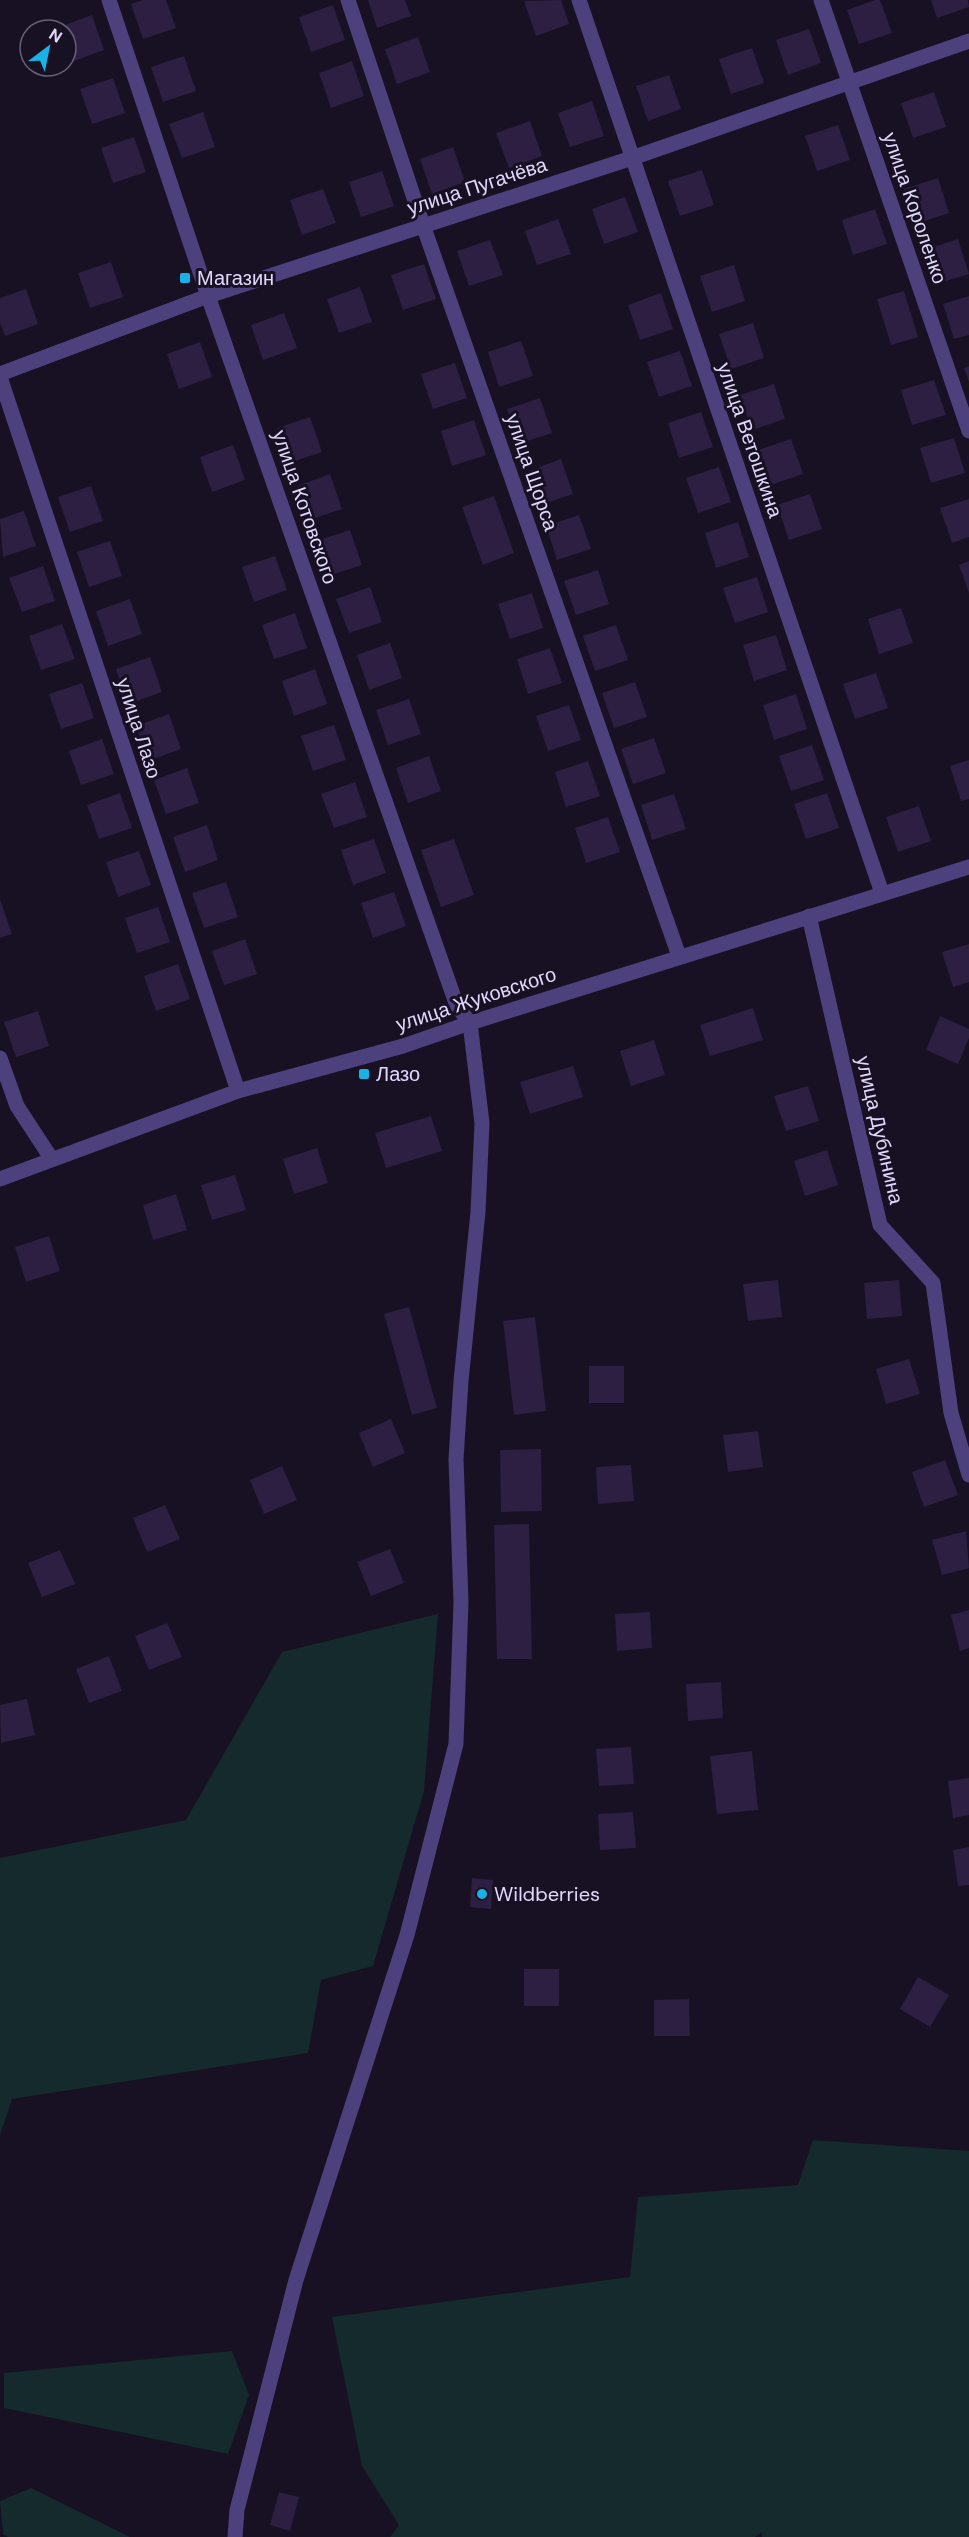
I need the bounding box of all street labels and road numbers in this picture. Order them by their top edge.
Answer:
street label: улица Короленко [877,129,953,287]
street label: улица Пугачёва [404,151,551,221]
street label: улица Ветошкина [711,359,789,522]
street label: улица Щорса [500,410,565,535]
street label: улица Котовского [266,427,344,587]
street label: улица Лазо [111,674,167,782]
street label: улица Жуковского [393,961,559,1037]
street label: улица Дубинина [850,1053,910,1208]

